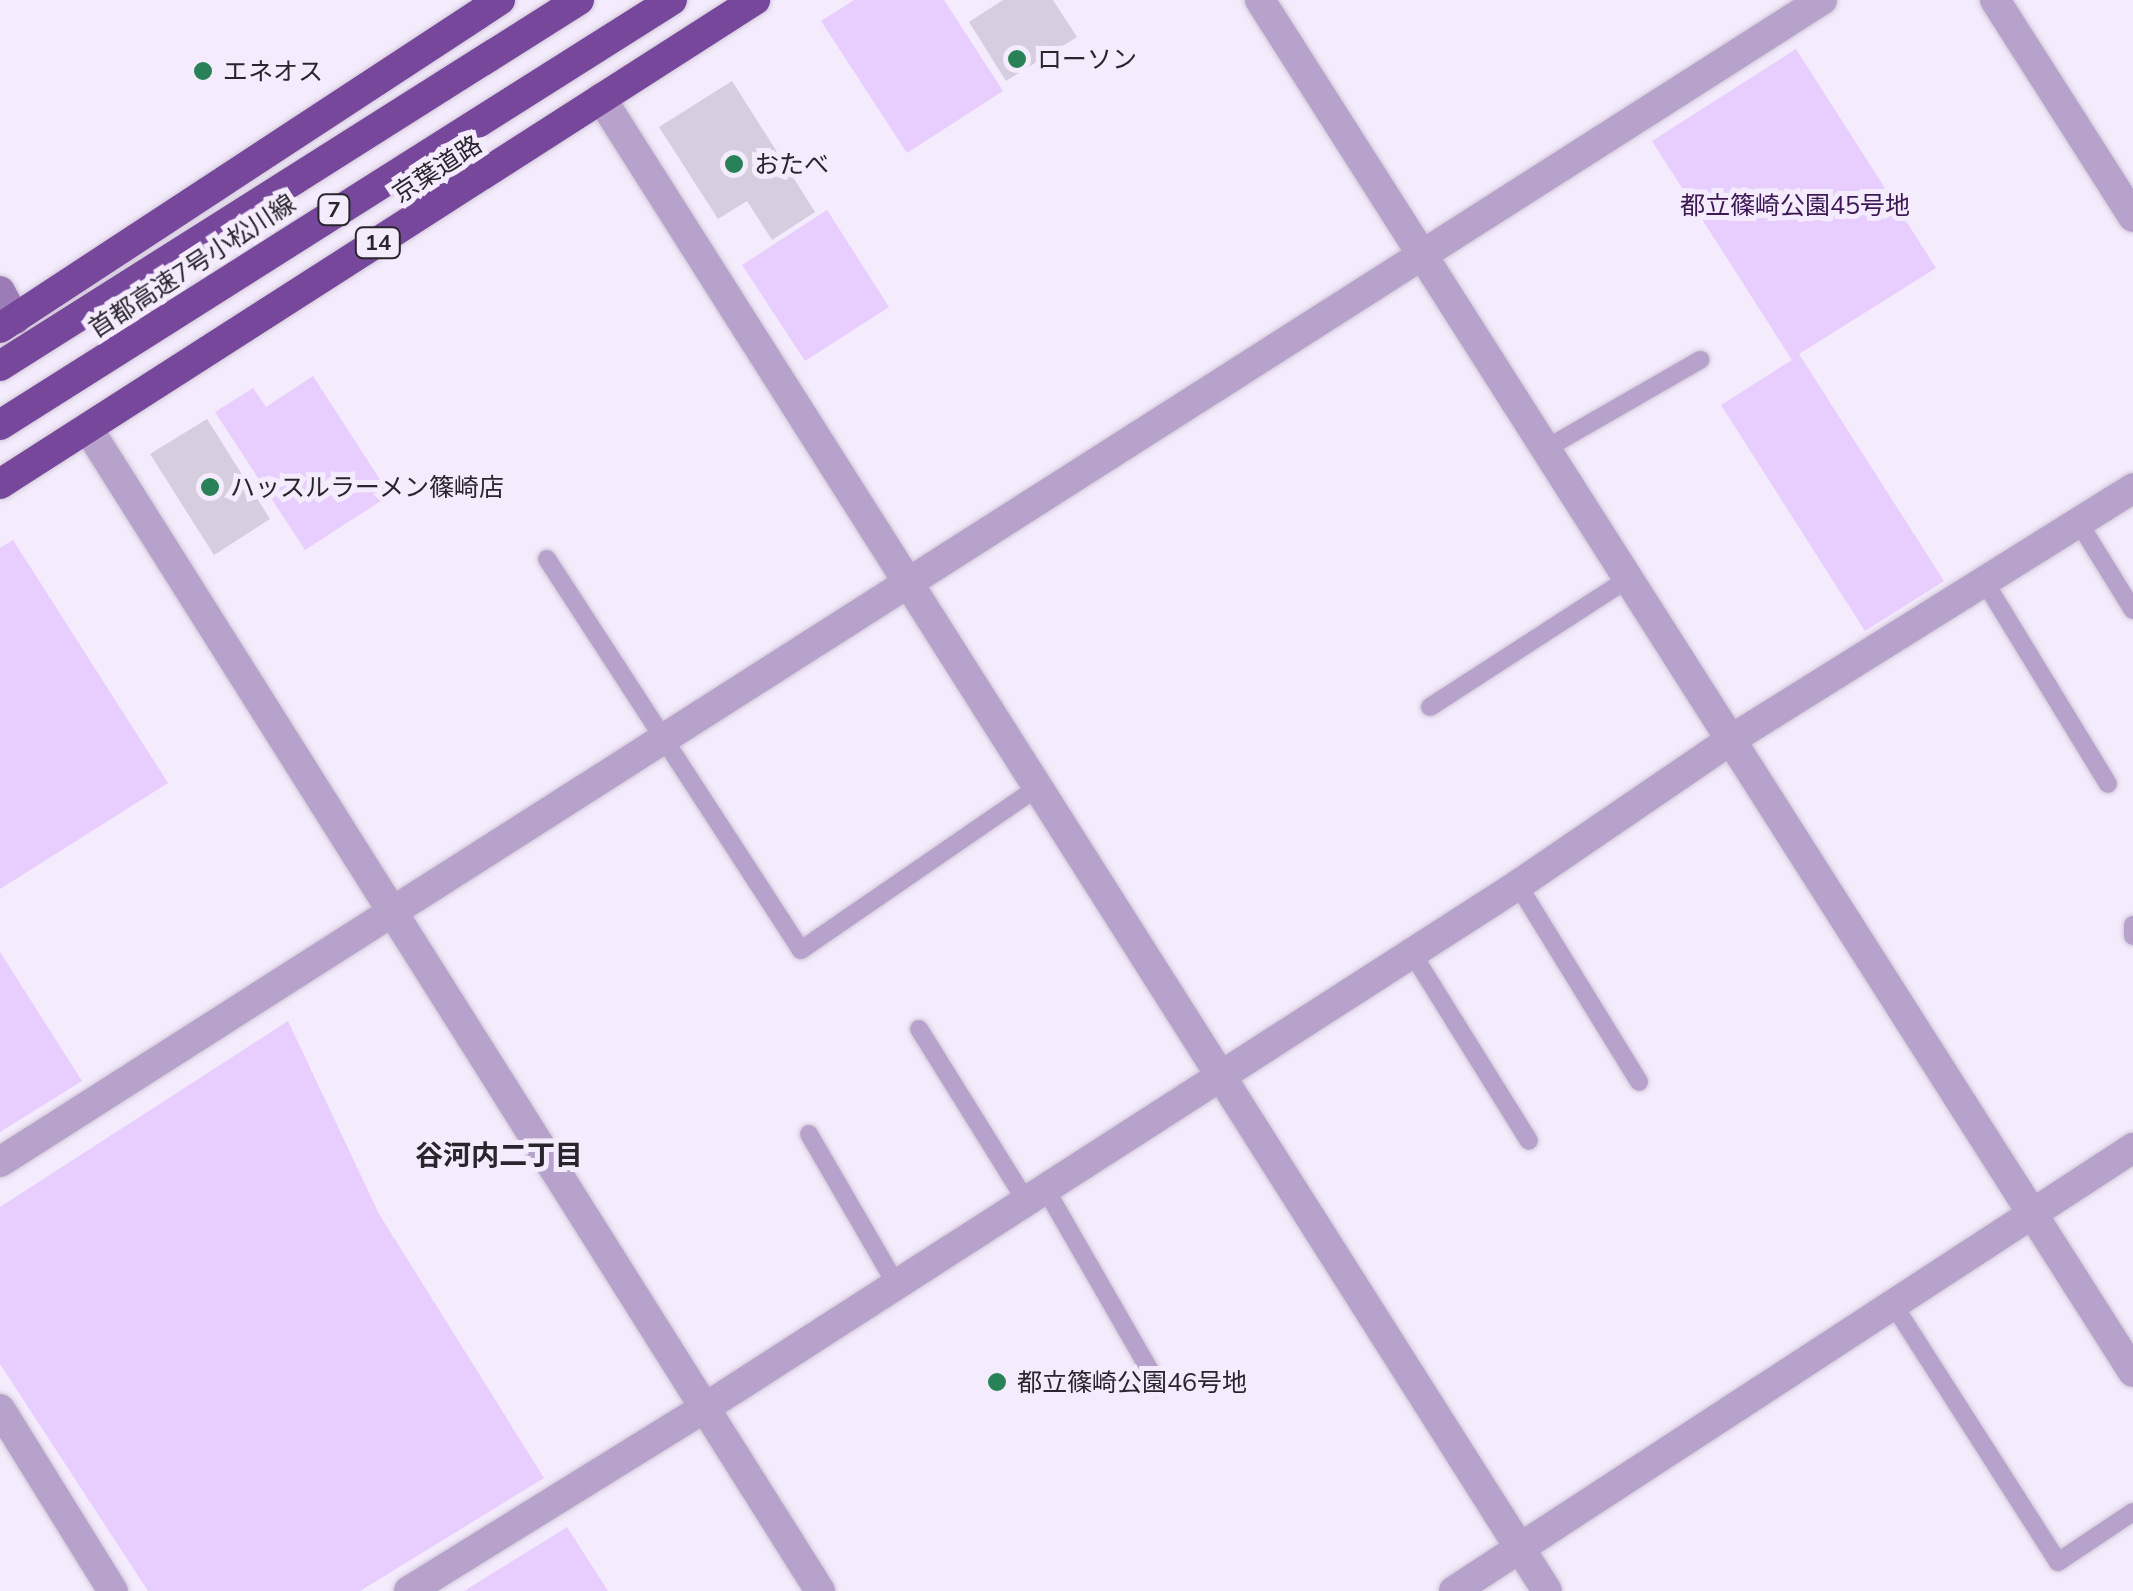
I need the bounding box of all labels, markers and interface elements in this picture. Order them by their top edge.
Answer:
place label: ローソン [1037,44,1137,74]
marker: ローソン [1006,48,1028,70]
place label: エネオス [223,56,323,86]
marker: エネオス [192,60,214,82]
street label: 京葉道路 [387,129,487,209]
place label: おたべ [754,149,829,179]
marker: おたべ [723,153,745,175]
street label: 首都高速7号小松川線 [83,188,301,344]
park label: 都立篠崎公園45号地 [1680,190,1910,220]
road number: 7 [316,193,352,227]
road number: 14 [353,226,403,260]
place label: ハッスルラーメン篠崎店 [230,472,505,502]
marker: ハッスルラーメン篠崎店 [199,476,221,498]
district label: 谷河内二丁目 [415,1138,583,1172]
place label: 都立篠崎公園46号地 [1017,1367,1247,1397]
marker: 都立篠崎公園46号地 [986,1371,1008,1393]

